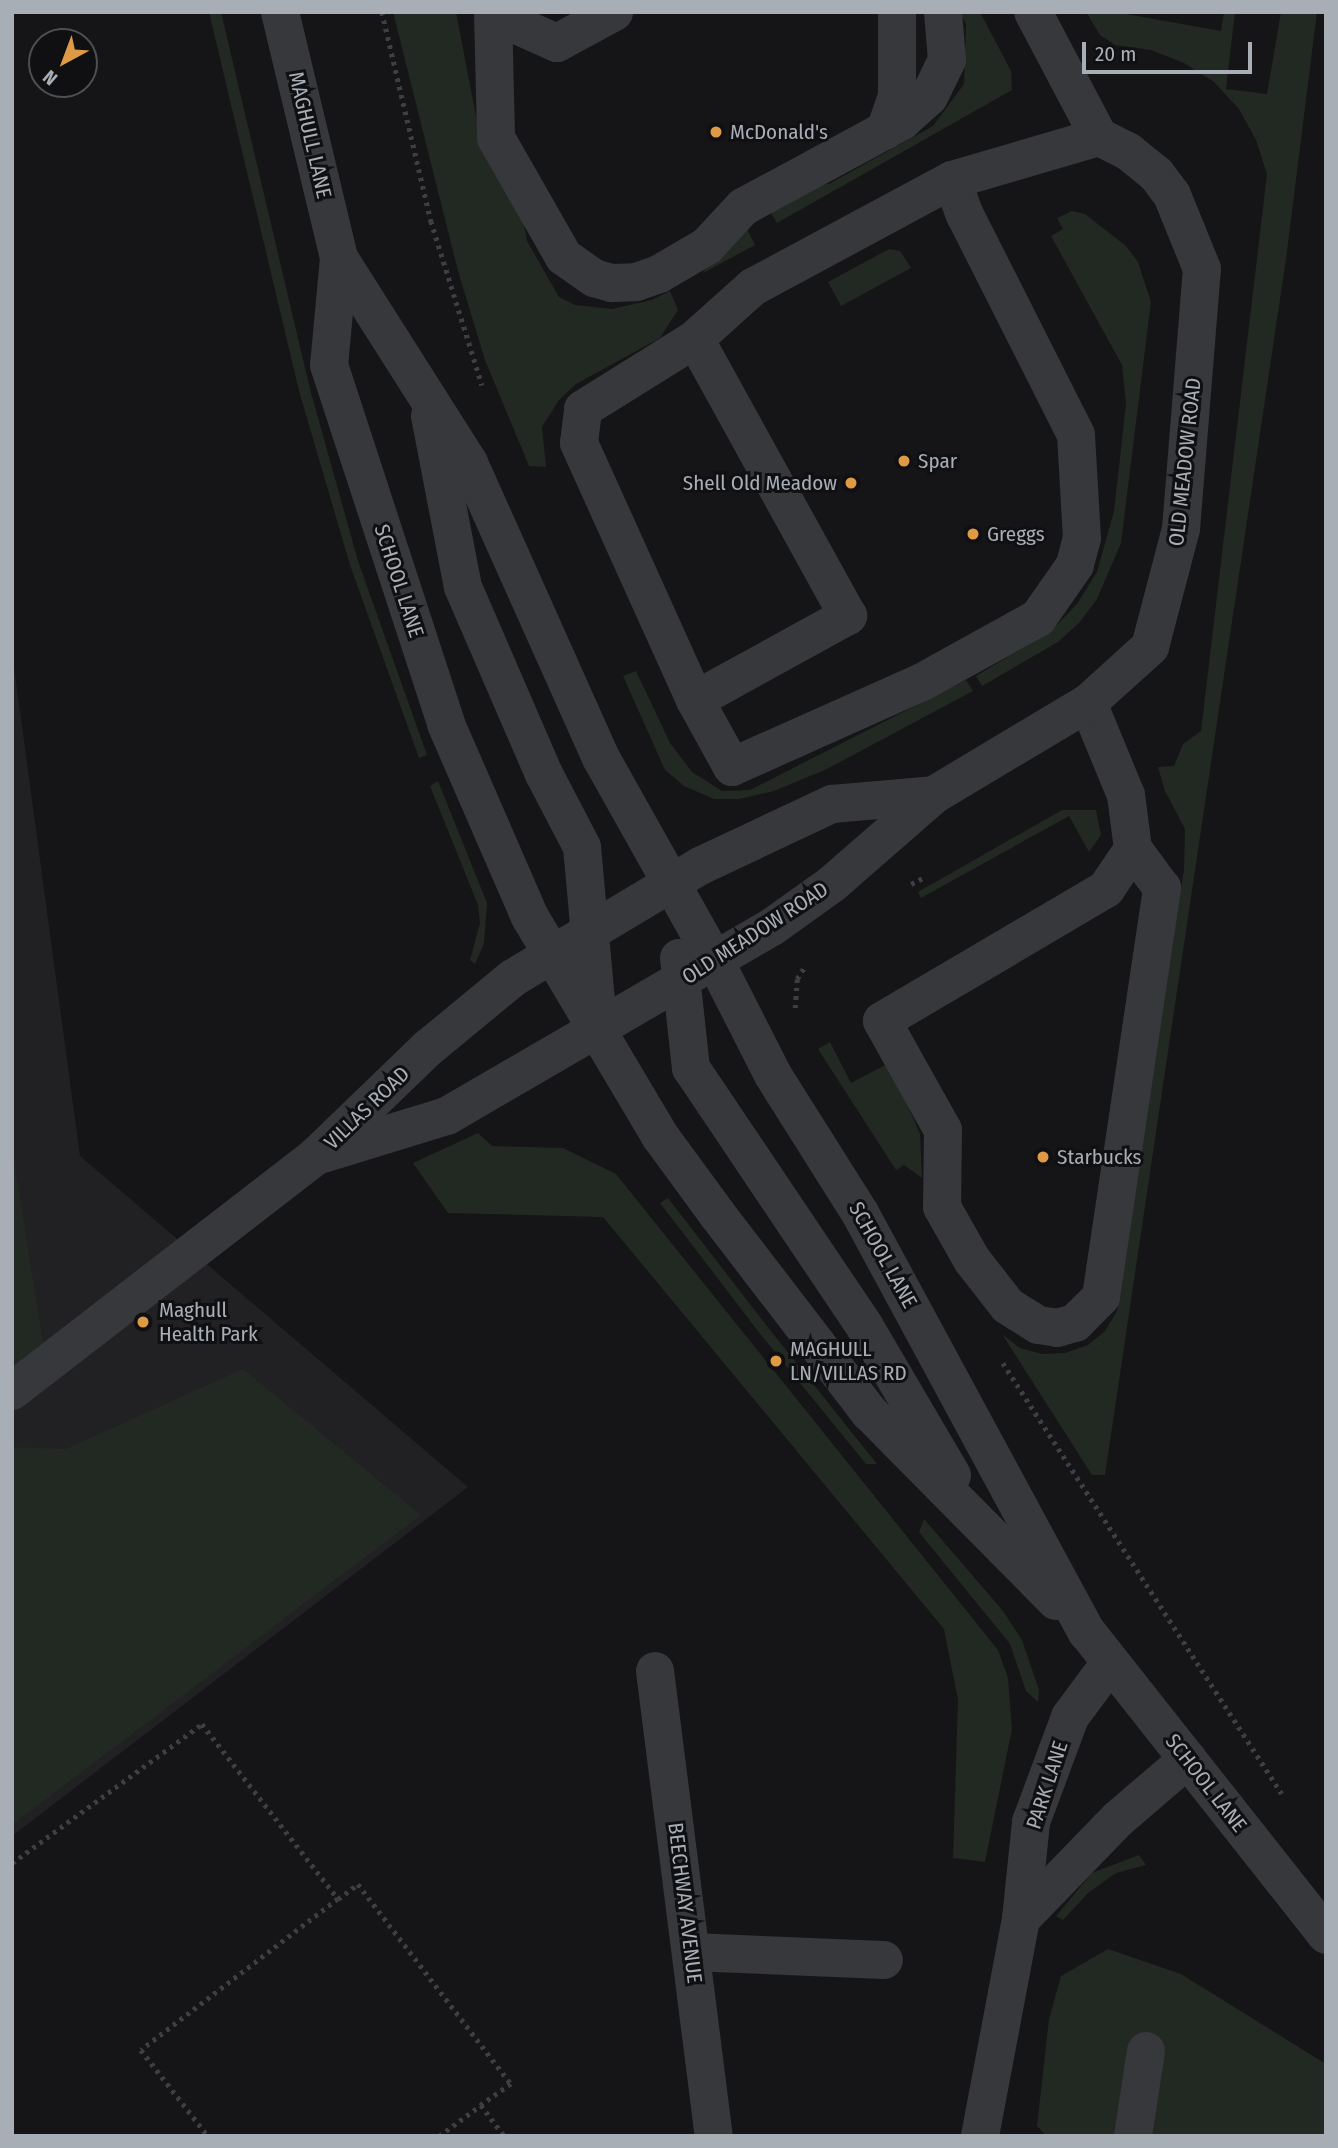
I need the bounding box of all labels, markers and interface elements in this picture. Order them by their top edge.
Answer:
north arrow [28,28,98,98]
scale bar [1086,28,1256,72]
text: 20 m [1095,41,1136,67]
text: N [38,65,62,90]
street label: MAGHULL LANE [283,69,337,201]
place label: McDonald's [730,119,828,145]
marker: McDonald's [708,124,724,140]
street label: OLD MEADOW ROAD [1164,377,1206,547]
place label: Spar [918,448,957,474]
marker: Spar [896,453,912,469]
place label: Shell Old Meadow [683,470,837,496]
marker: Shell Old Meadow [843,475,859,491]
street label: SCHOOL LANE [369,521,429,641]
place label: Greggs [987,521,1045,547]
marker: Greggs [965,526,981,542]
street label: OLD MEADOW ROAD [677,876,833,990]
street label: VILLAS ROAD [319,1061,415,1155]
place label: Starbucks [1057,1144,1142,1170]
marker: Starbucks [1035,1149,1051,1165]
street label: SCHOOL LANE [844,1198,922,1312]
place label: Maghull Health Park [159,1297,258,1347]
marker: Maghull Health Park [133,1312,153,1332]
place label: MAGHULL LN/VILLAS RD [790,1336,907,1386]
marker: MAGHULL LN/VILLAS RD [768,1353,784,1369]
street label: SCHOOL LANE [1160,1729,1252,1837]
street label: PARK LANE [1021,1738,1073,1832]
street label: BEECHWAY AVENUE [663,1821,707,1985]

